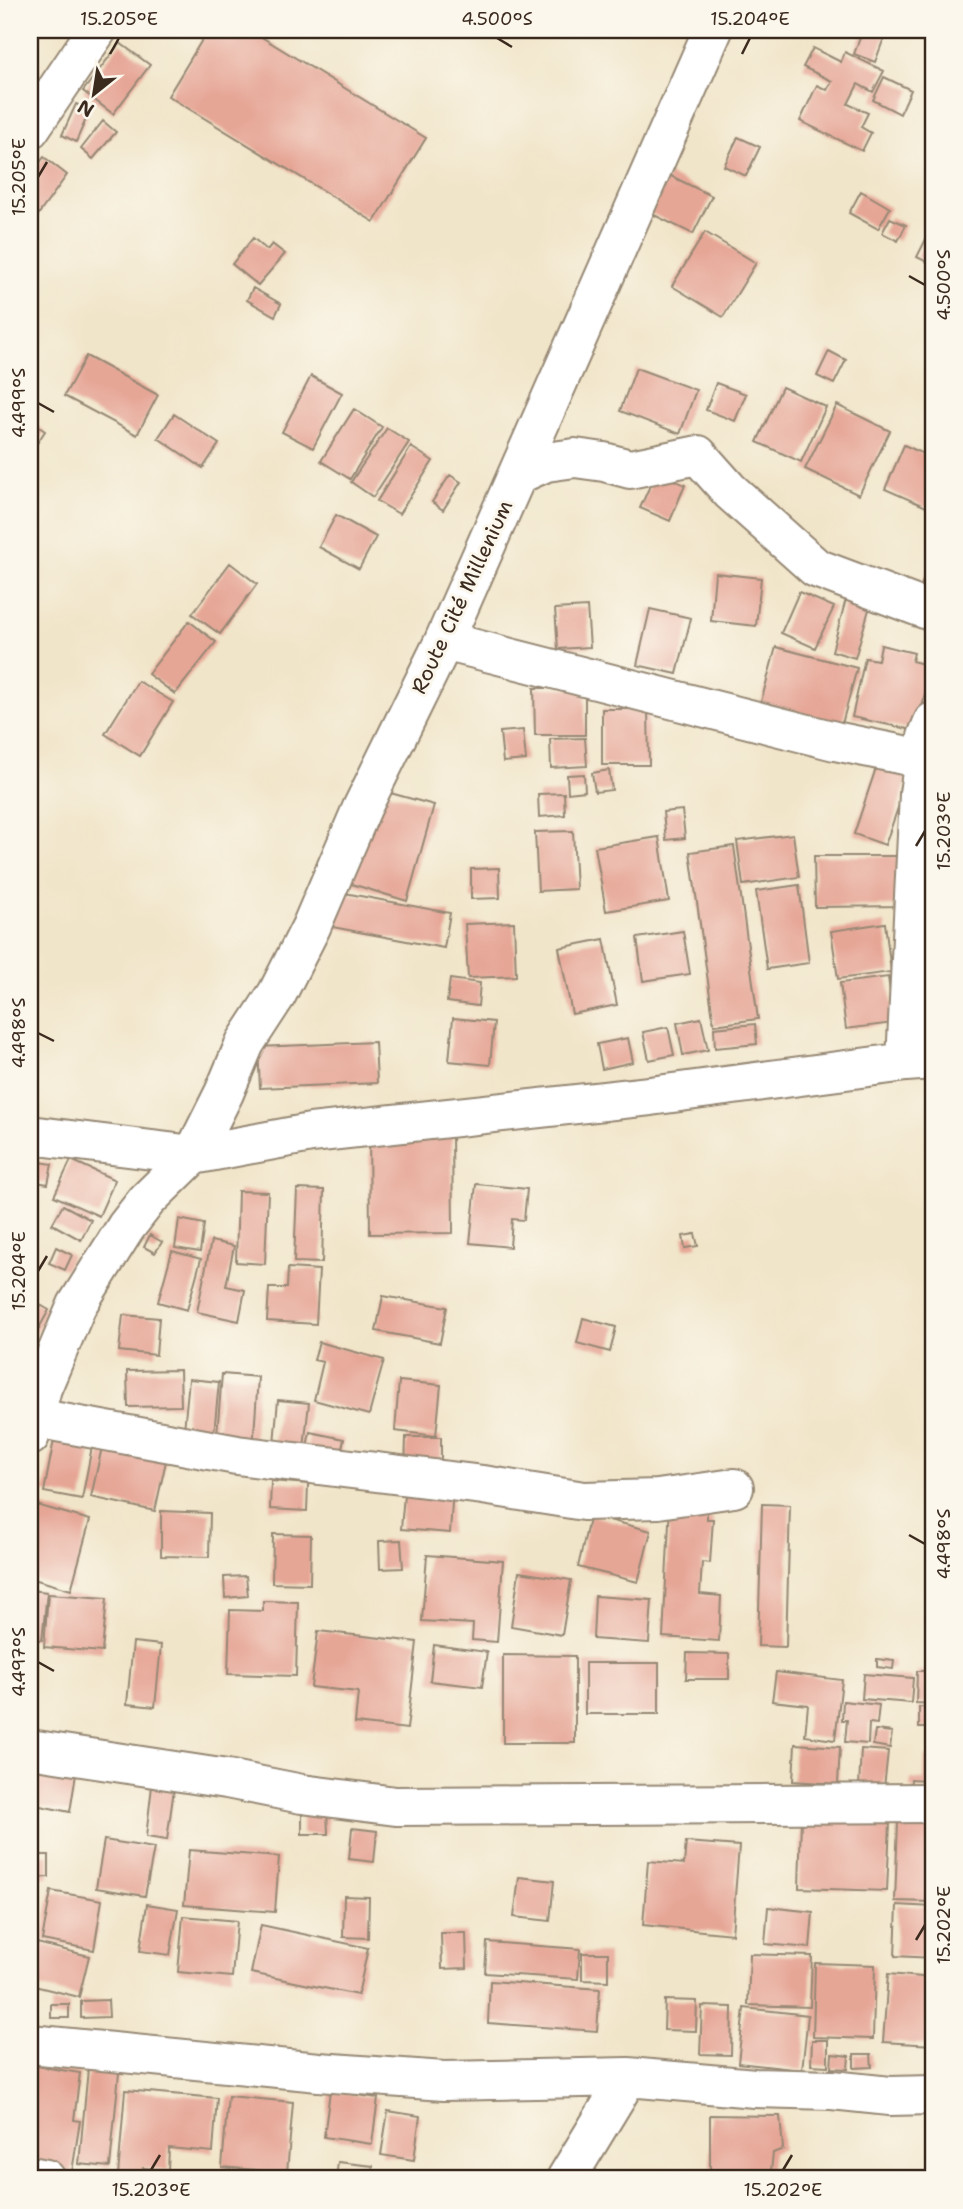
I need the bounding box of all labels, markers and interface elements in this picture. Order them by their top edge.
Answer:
text: 15.205°E [80,7,158,31]
text: 4.500°S [461,7,533,31]
text: 15.204°E [710,7,790,31]
north arrow [60,60,130,130]
text: N [73,94,99,123]
text: 15.205°E [7,138,31,216]
text: 4.500°S [932,249,956,321]
text: 4.499°S [7,368,31,438]
street label: Route Cité Millenium [405,495,519,699]
text: 15.203°E [932,792,956,870]
text: 4.498°S [7,998,31,1068]
text: 15.204°E [7,1231,31,1311]
text: 4.498°S [932,1509,956,1579]
text: 4.497°S [7,1627,31,1697]
text: 15.202°E [932,1886,956,1964]
text: 15.203°E [112,2178,190,2202]
text: 15.202°E [744,2178,822,2202]

